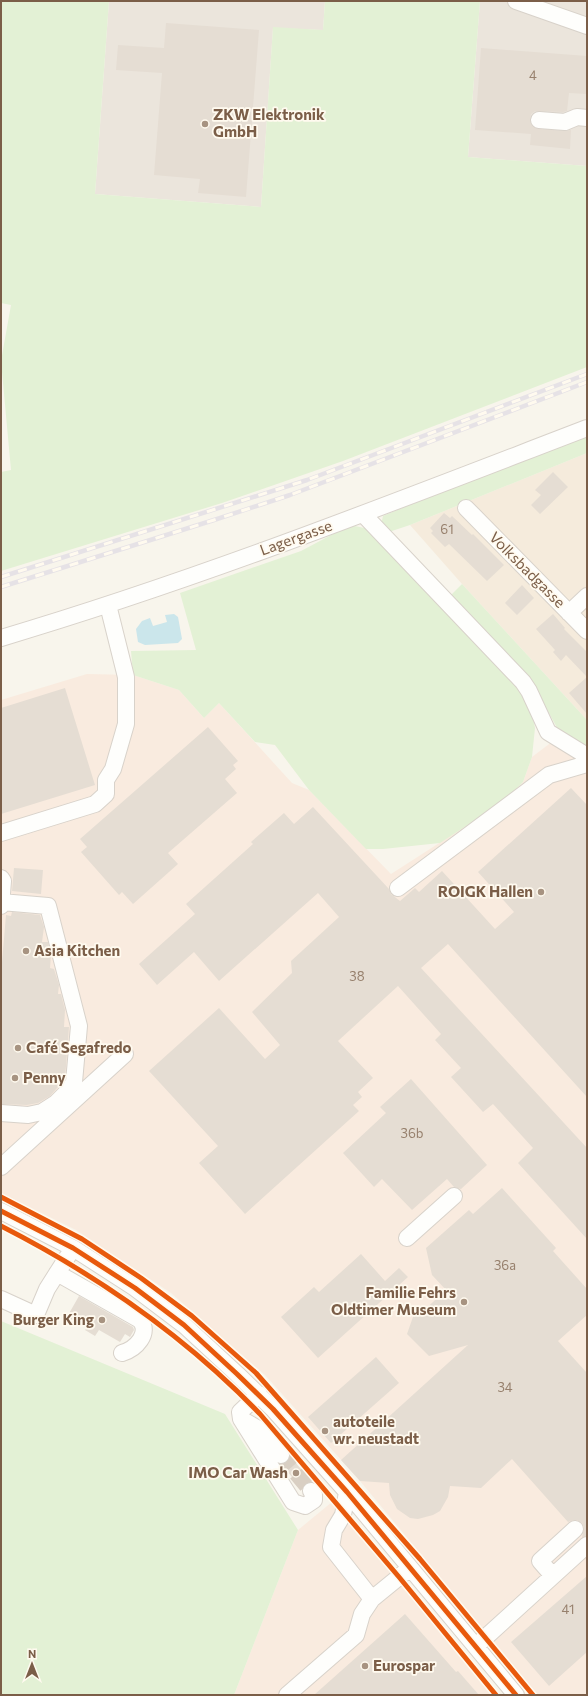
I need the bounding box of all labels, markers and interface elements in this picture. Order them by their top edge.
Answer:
house number: 4 [529,67,537,83]
place label: ZKW Elektronik GmbH [213,105,325,140]
marker: ZKW Elektronik GmbH [200,119,210,129]
street label: Lagergasse [257,516,334,558]
house number: 61 [440,521,454,537]
street label: Volksbadgasse [486,528,569,611]
place label: ROIGK Hallen [438,882,533,900]
marker: ROIGK Hallen [536,887,546,897]
place label: Asia Kitchen [34,941,120,959]
marker: Asia Kitchen [21,946,31,956]
house number: 38 [349,968,365,984]
place label: Café Segafredo [26,1038,132,1056]
marker: Café Segafredo [13,1043,23,1053]
place label: Penny [23,1068,67,1086]
marker: Penny [10,1073,20,1083]
house number: 36b [401,1125,424,1141]
house number: 36a [494,1257,516,1273]
place label: Familie Fehrs Oldtimer Museum [331,1283,456,1318]
marker: Familie Fehrs Oldtimer Museum [459,1297,469,1307]
place label: Burger King [13,1310,94,1328]
marker: Burger King [97,1315,107,1325]
house number: 34 [497,1379,513,1395]
place label: autoteile wr. neustadt [333,1412,419,1447]
marker: autoteile wr. neustadt [320,1426,330,1436]
place label: IMO Car Wash [188,1463,288,1481]
marker: IMO Car Wash [291,1468,301,1478]
house number: 41 [562,1601,574,1617]
north arrow [12,1644,52,1684]
text: N [28,1647,36,1660]
place label: Eurospar [373,1656,435,1674]
marker: Eurospar [360,1661,370,1671]

